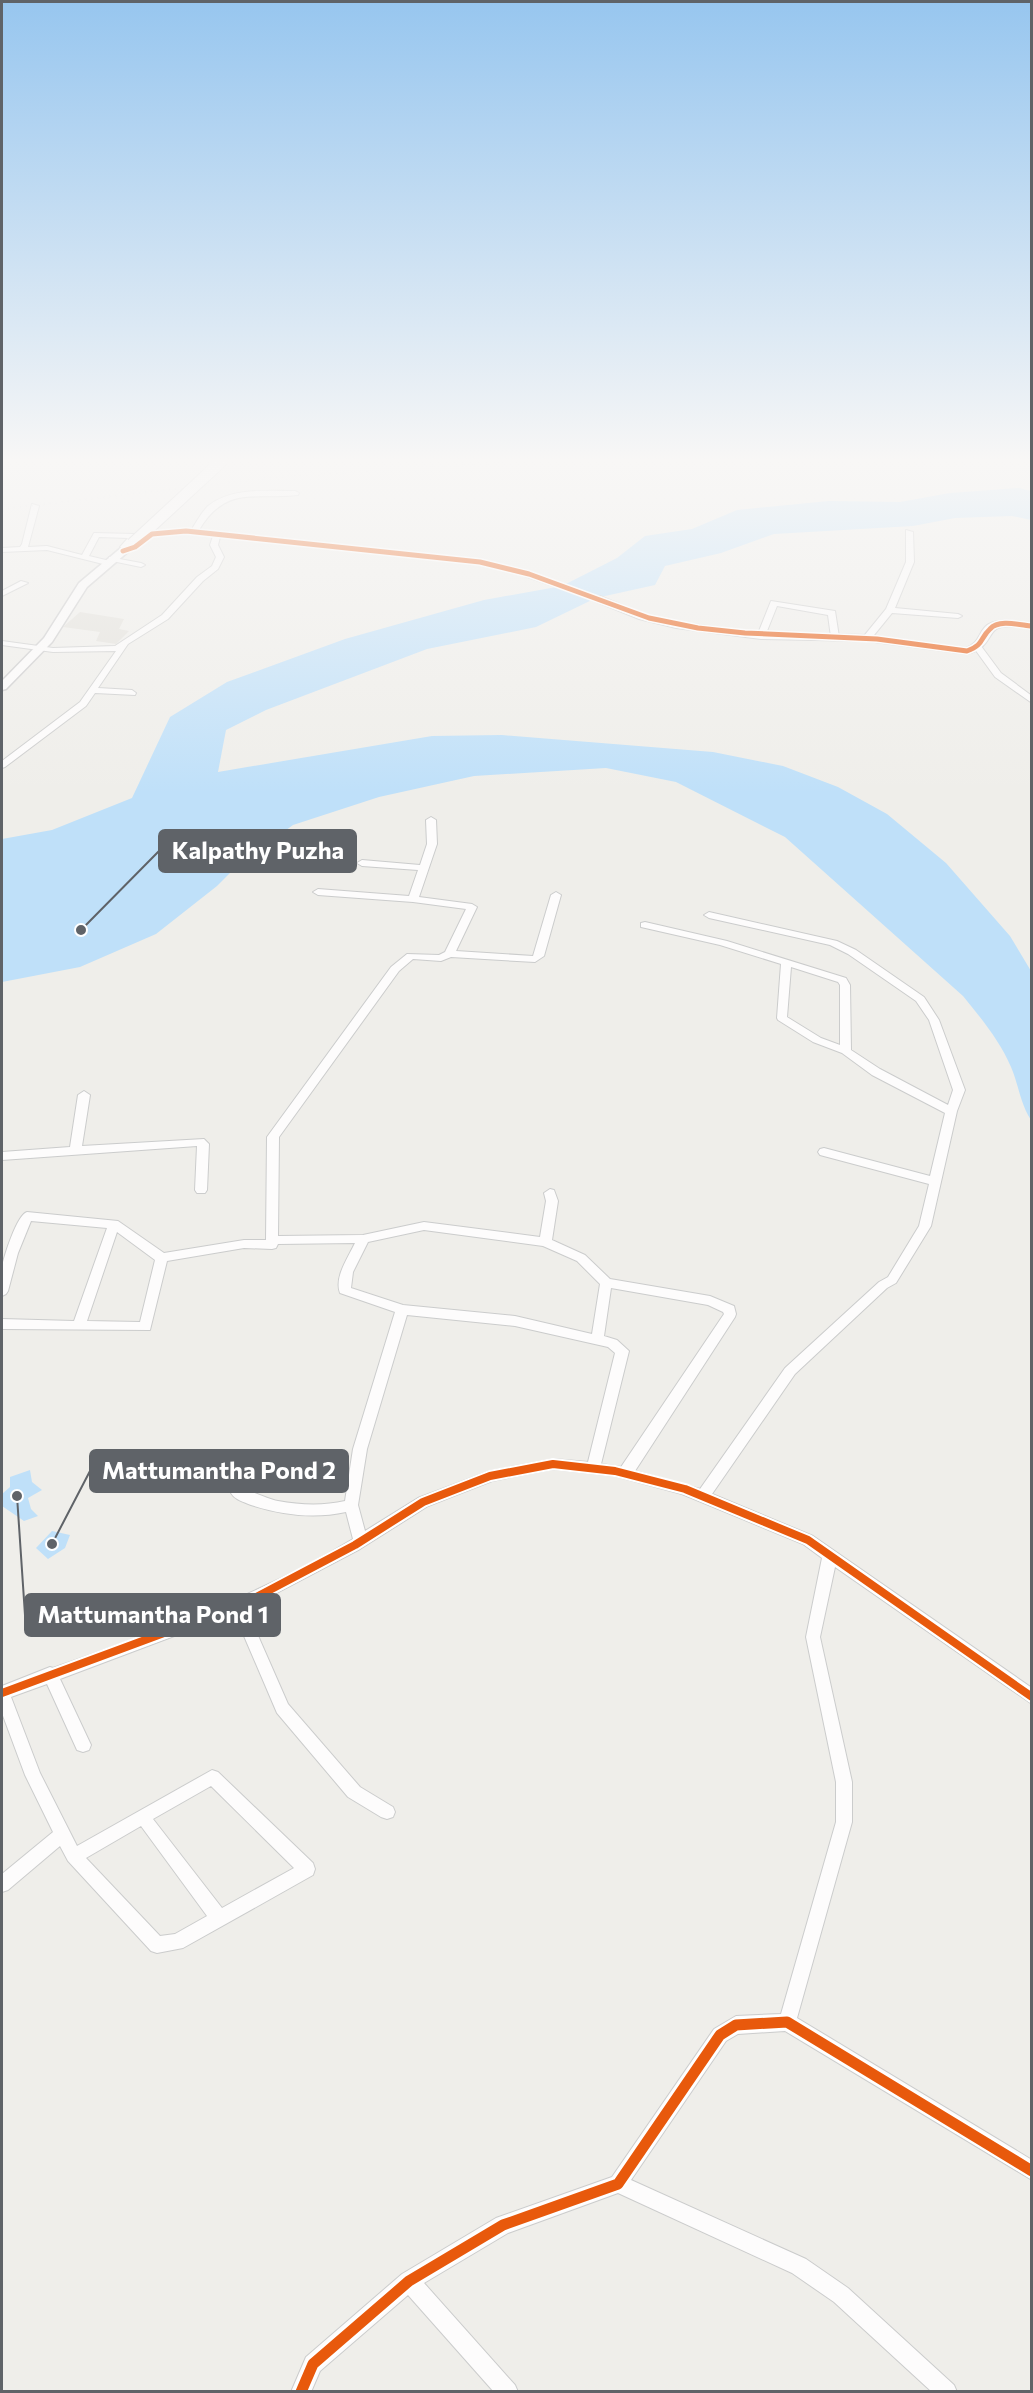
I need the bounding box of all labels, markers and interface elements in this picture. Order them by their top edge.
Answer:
callout: Kalpathy Puzha [159,830,356,872]
text: Kalpathy Puzha [172,835,344,864]
callout: Mattumantha Pond 2 [90,1450,348,1492]
text: Mattumantha Pond 2 [102,1455,336,1484]
callout: Mattumantha Pond 1 [25,1594,280,1636]
text: Mattumantha Pond 1 [37,1599,269,1628]

